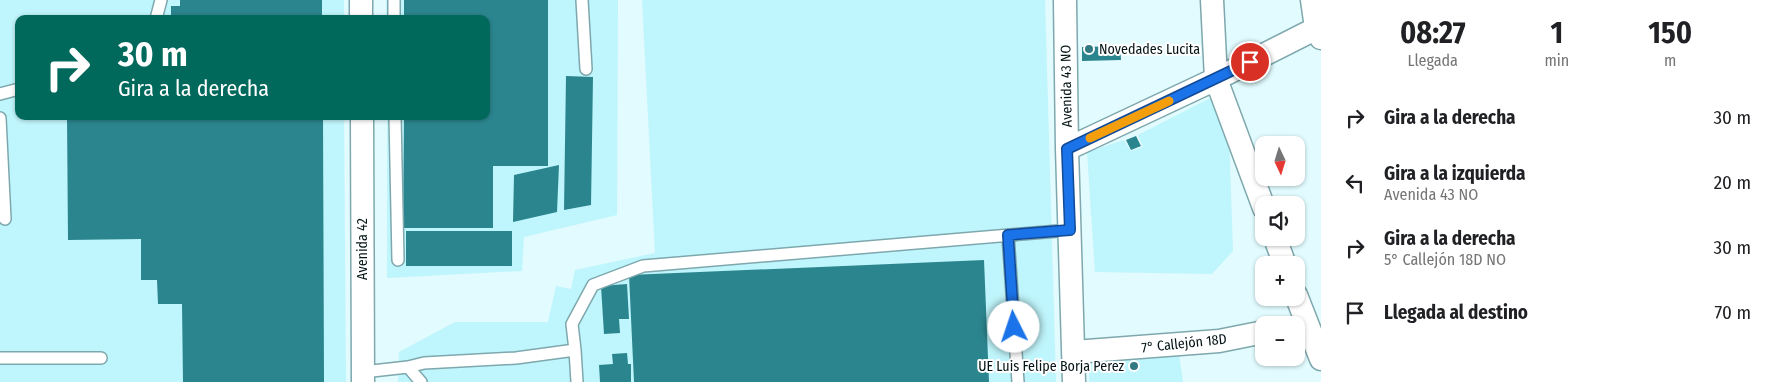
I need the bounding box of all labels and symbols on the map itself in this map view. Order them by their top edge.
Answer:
place label: Novedades Lucita [1099,41,1200,58]
pin [1229,41,1271,83]
marker: Novedades Lucita [1083,43,1095,55]
street label: Avenida 43 NO [1057,44,1076,127]
north arrow [1255,136,1305,186]
street label: Avenida 42 [354,218,371,280]
position arrow [987,300,1039,352]
street label: 7° Callejón 18D [1141,331,1228,356]
place label: UE Luis Felipe Borja Perez [978,358,1124,375]
marker: UE Luis Felipe Borja Perez [1128,360,1140,372]

